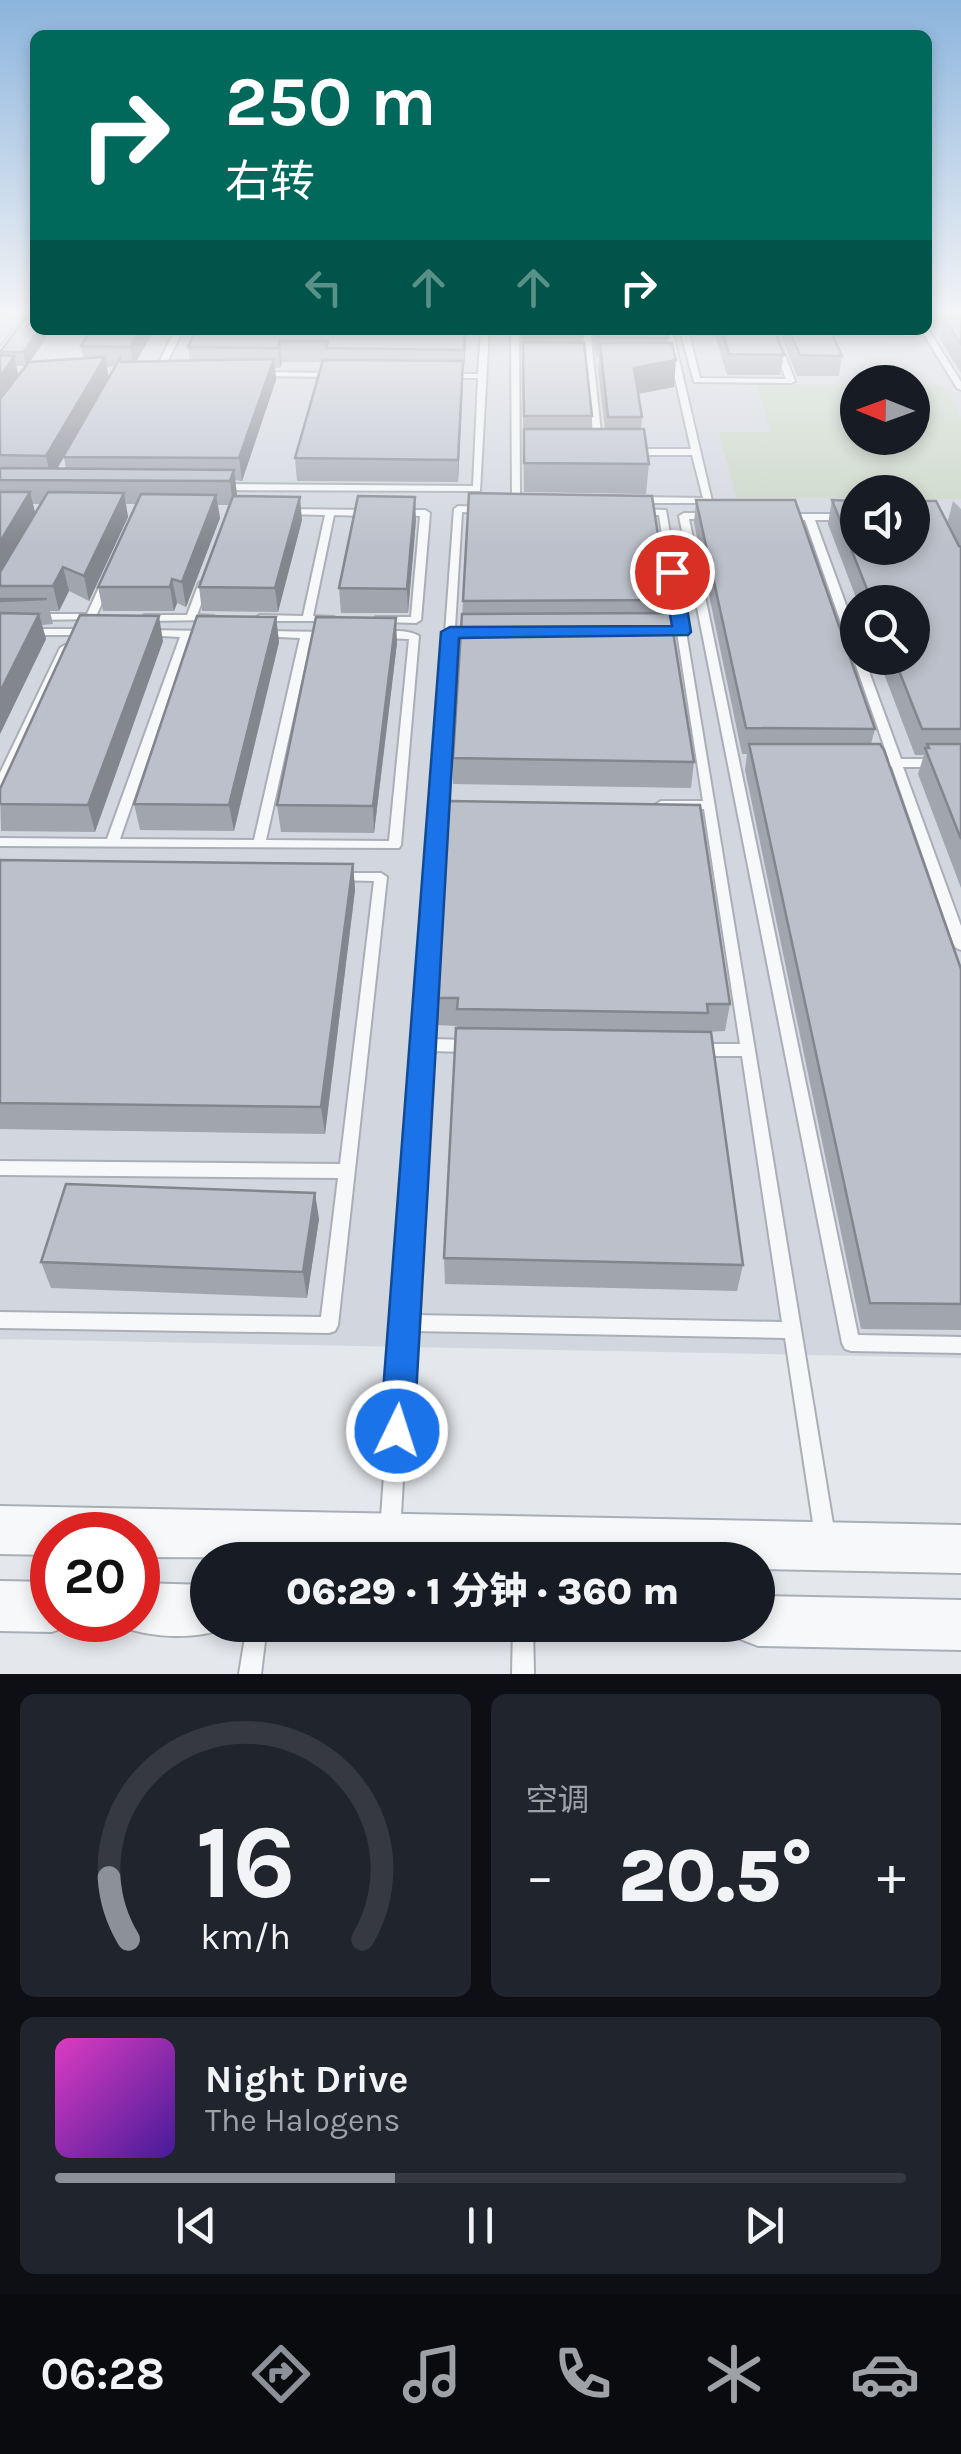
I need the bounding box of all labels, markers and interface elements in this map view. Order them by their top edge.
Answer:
text: 250 m [225,61,437,143]
icon: right [60,70,190,200]
text: 右转 [225,156,315,208]
icon: left [296,260,351,315]
icon: ahead [401,260,456,315]
icon: ahead [506,260,561,315]
icon: right [611,260,666,315]
north arrow [840,365,930,455]
map controls [840,365,930,675]
button: sound [840,475,930,565]
pin [630,530,715,615]
icon: arrive [645,545,700,600]
button: search [840,585,930,675]
position arrow [345,1379,449,1483]
speed limit sign: 20 [30,1512,160,1642]
text: 06:29 · 1 分钟 · 360 m [286,1569,679,1614]
text: 空调 [526,1782,590,1819]
text: 16 [195,1802,295,1923]
text: 20.5° [618,1832,813,1920]
text: − [526,1844,554,1908]
text: + [877,1844,906,1908]
text: km/h [200,1916,291,1958]
text: Night Drive [205,2057,408,2102]
text: The Halogens [205,2102,400,2139]
icon: previous [169,2198,224,2253]
icon: pause [453,2198,508,2253]
icon: next [737,2198,792,2253]
icon: directions [246,2339,316,2409]
icon: music [397,2339,467,2409]
icon: phone [548,2339,618,2409]
icon: climate [699,2339,769,2409]
icon: car [850,2339,920,2409]
text: 06:28 [41,2348,165,2400]

